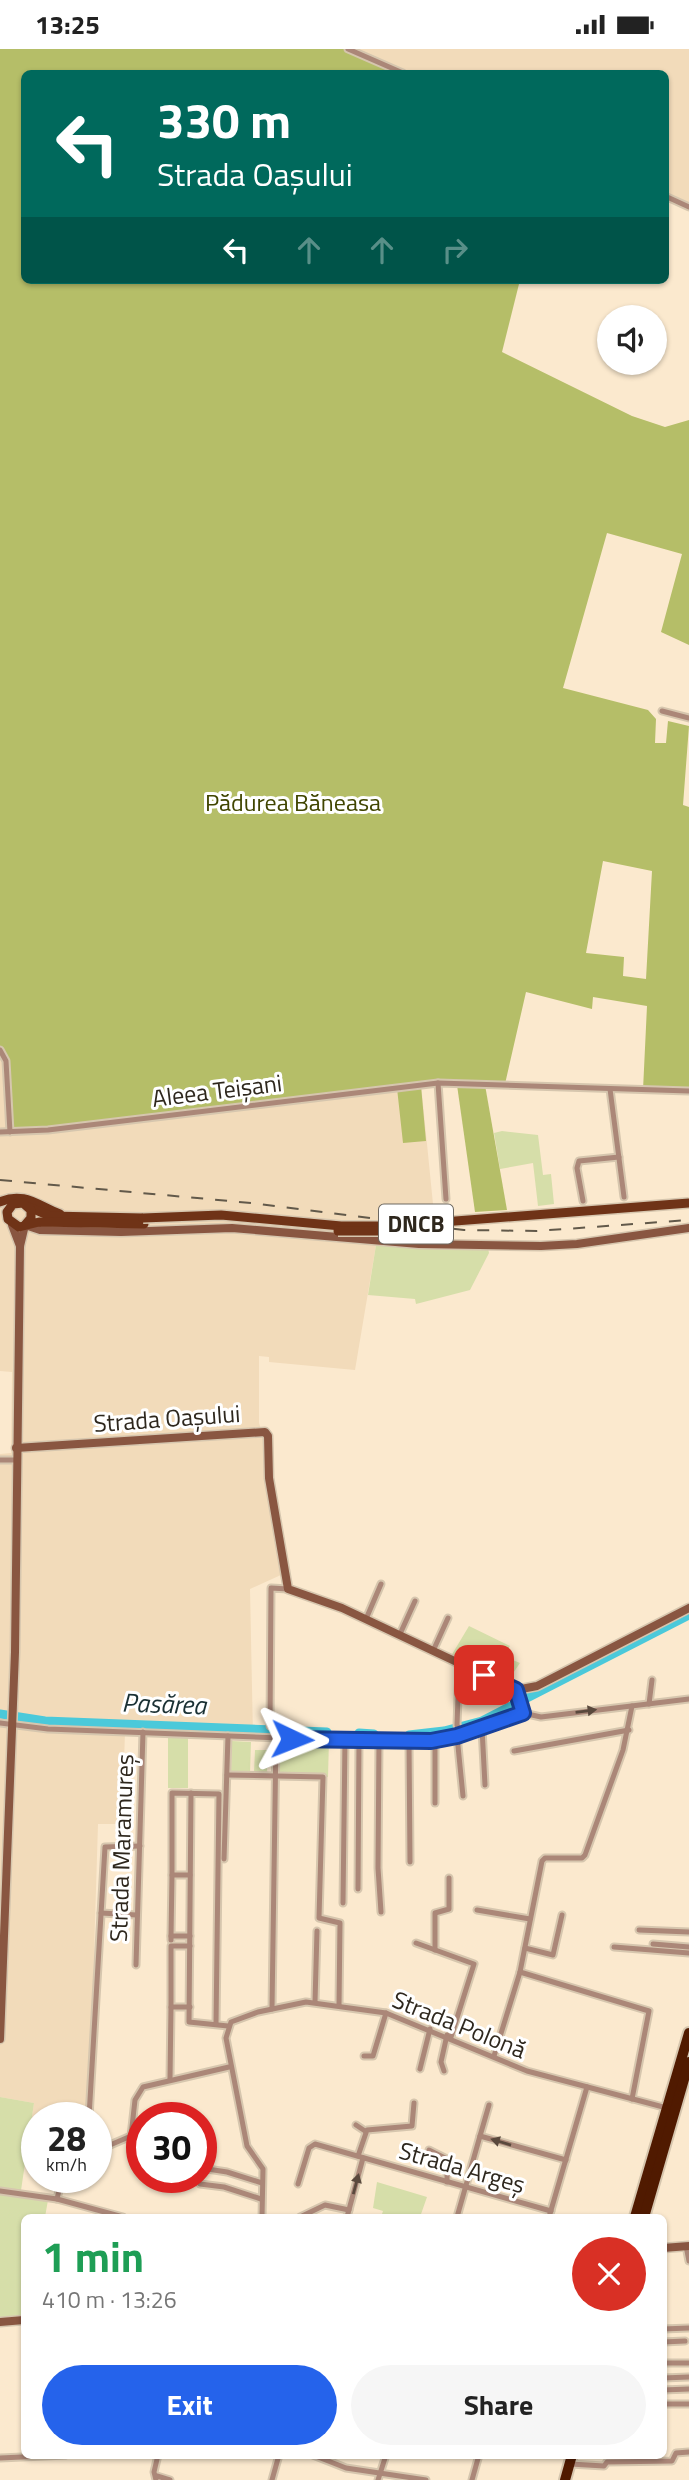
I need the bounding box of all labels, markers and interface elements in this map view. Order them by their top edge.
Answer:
text: 13:25 [35,5,100,44]
text: 330 m [157,82,291,157]
icon: left [42,98,133,189]
text: Strada Oașului [157,150,353,198]
icon: left [217,231,255,269]
icon: ahead [290,231,328,269]
icon: ahead [363,231,401,269]
icon: right [436,231,474,269]
map controls [597,305,667,375]
button: sound [597,305,667,375]
park label: Pădurea Băneasa [205,784,381,820]
street label: Aleea Teișani [150,1064,284,1116]
road number: DNCB [379,1205,453,1243]
street label: Strada Oașului [92,1395,241,1441]
pin [454,1645,514,1705]
icon: arrive [465,1656,503,1694]
water label: Pasărea [121,1683,209,1725]
position arrow [255,1702,329,1776]
one-way arrow [576,1706,598,1717]
street label: Strada Maramureș [100,1753,142,1943]
street label: Strada Polonă [387,1981,532,2067]
speed limit sign: 30 [126,2102,217,2193]
text: 28 [47,2111,86,2165]
street label: Strada Argeș [395,2132,530,2202]
one-way arrow [490,2136,511,2146]
text: km/h [46,2151,87,2178]
one-way arrow [351,2172,362,2194]
text: 1 min [42,2224,144,2288]
button: close [572,2237,646,2311]
text: 410 m · 13:26 [42,2282,177,2317]
button: Exit [42,2365,337,2445]
button: Share [351,2365,646,2445]

